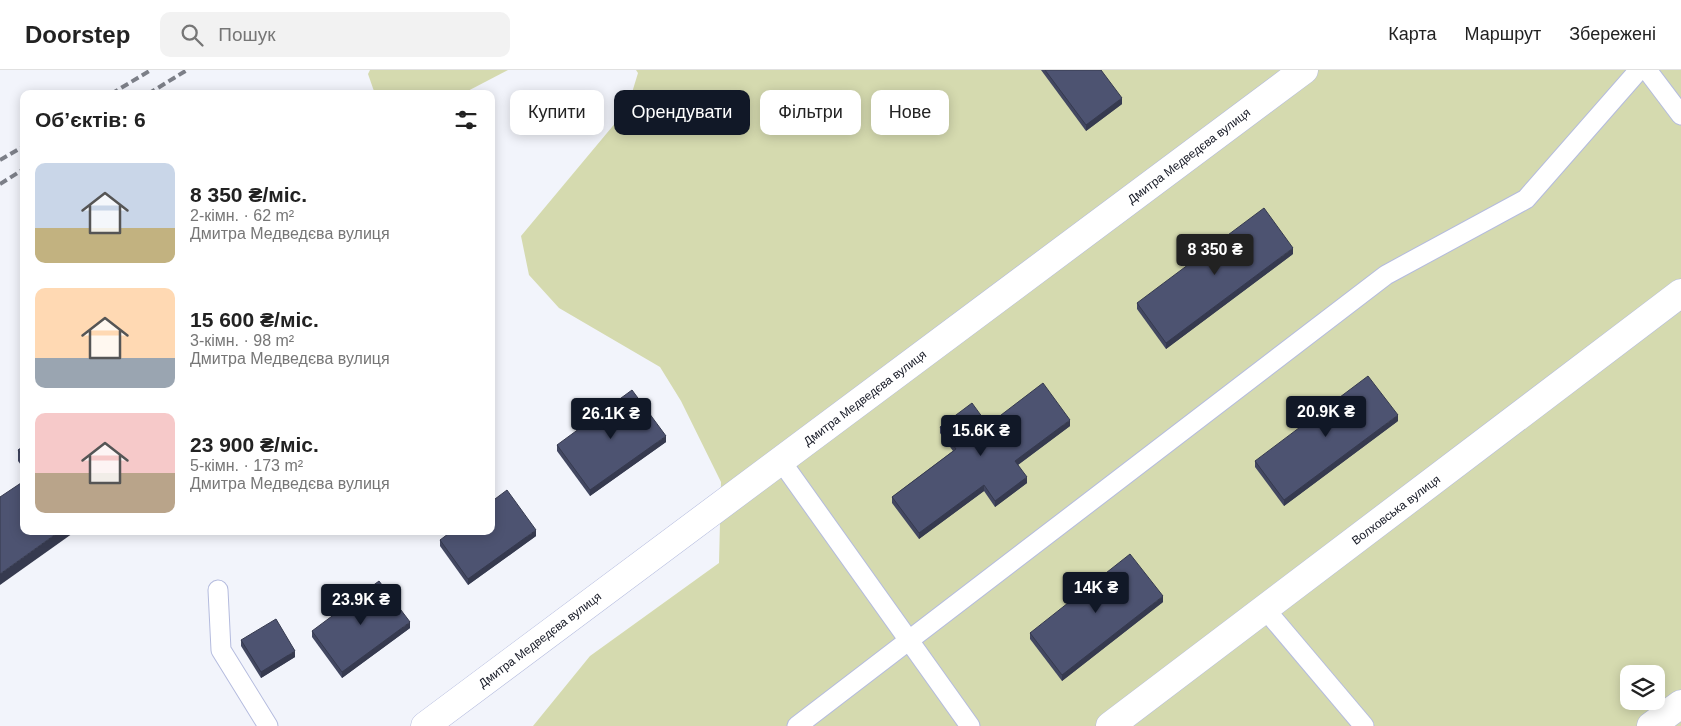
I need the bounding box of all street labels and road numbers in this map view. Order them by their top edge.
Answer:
street label: Дмитра Медведєва вулиця [1125,105,1253,207]
street label: Дмитра Медведєва вулиця [801,347,929,449]
street label: Волховська вулиця [1349,472,1443,548]
street label: Дмитра Медведєва вулиця [476,589,604,691]

